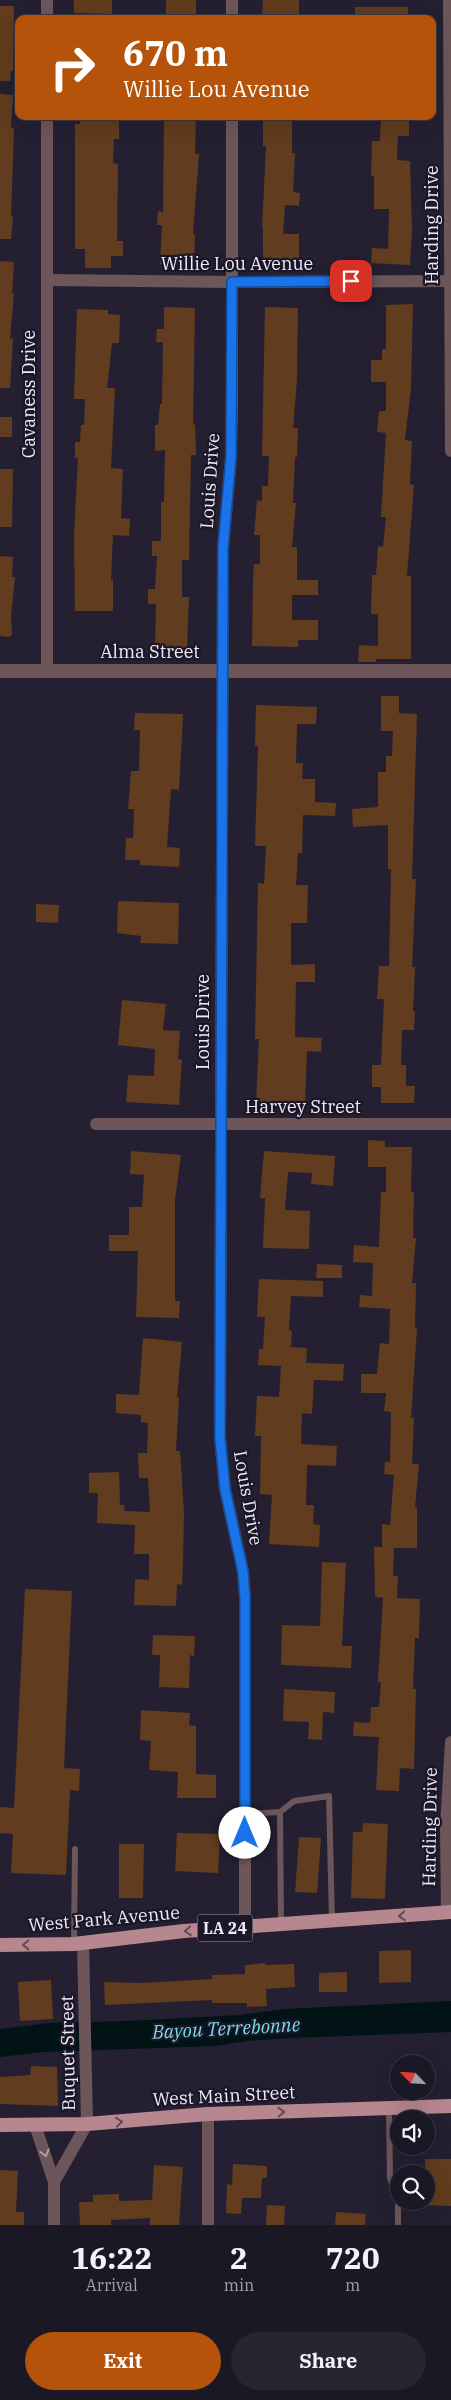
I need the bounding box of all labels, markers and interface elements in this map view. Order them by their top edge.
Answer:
text: 670 m [123,30,228,76]
icon: right [40,35,105,100]
text: Willie Lou Avenue [123,74,309,103]
street label: Harding Drive [420,165,443,285]
street label: Willie Lou Avenue [161,252,313,275]
pin [330,260,372,302]
icon: arrive [337,267,365,295]
street label: Cavaness Drive [17,330,40,458]
street label: Louis Drive [195,432,224,530]
street label: Alma Street [100,640,200,663]
street label: Louis Drive [191,974,214,1070]
street label: Harvey Street [245,1095,361,1118]
street label: Louis Drive [229,1449,268,1547]
street label: Harding Drive [417,1767,442,1887]
position arrow [218,1806,270,1858]
street label: West Park Avenue [27,1900,181,1937]
one-way arrow [398,1910,406,1921]
road number: LA 24 [198,1915,252,1942]
one-way arrow [184,1925,192,1936]
one-way arrow [22,1939,30,1950]
street label: Buquet Street [55,1995,80,2111]
water label: Bayou Terrebonne [150,2012,301,2044]
north arrow [390,2055,435,2100]
map controls [390,2055,435,2210]
street label: West Main Street [152,2080,296,2111]
one-way arrow [277,2106,285,2117]
button: sound [390,2110,435,2155]
one-way arrow [115,2117,123,2128]
one-way arrow [39,2149,49,2157]
button: search [390,2165,435,2210]
text: 16:22 [71,2238,152,2277]
text: 2 [230,2238,248,2277]
text: 720 [326,2238,380,2277]
text: Arrival [86,2275,138,2295]
text: min [224,2275,254,2295]
text: m [345,2275,360,2295]
button: Exit [25,2332,221,2390]
button: Share [231,2332,426,2390]

